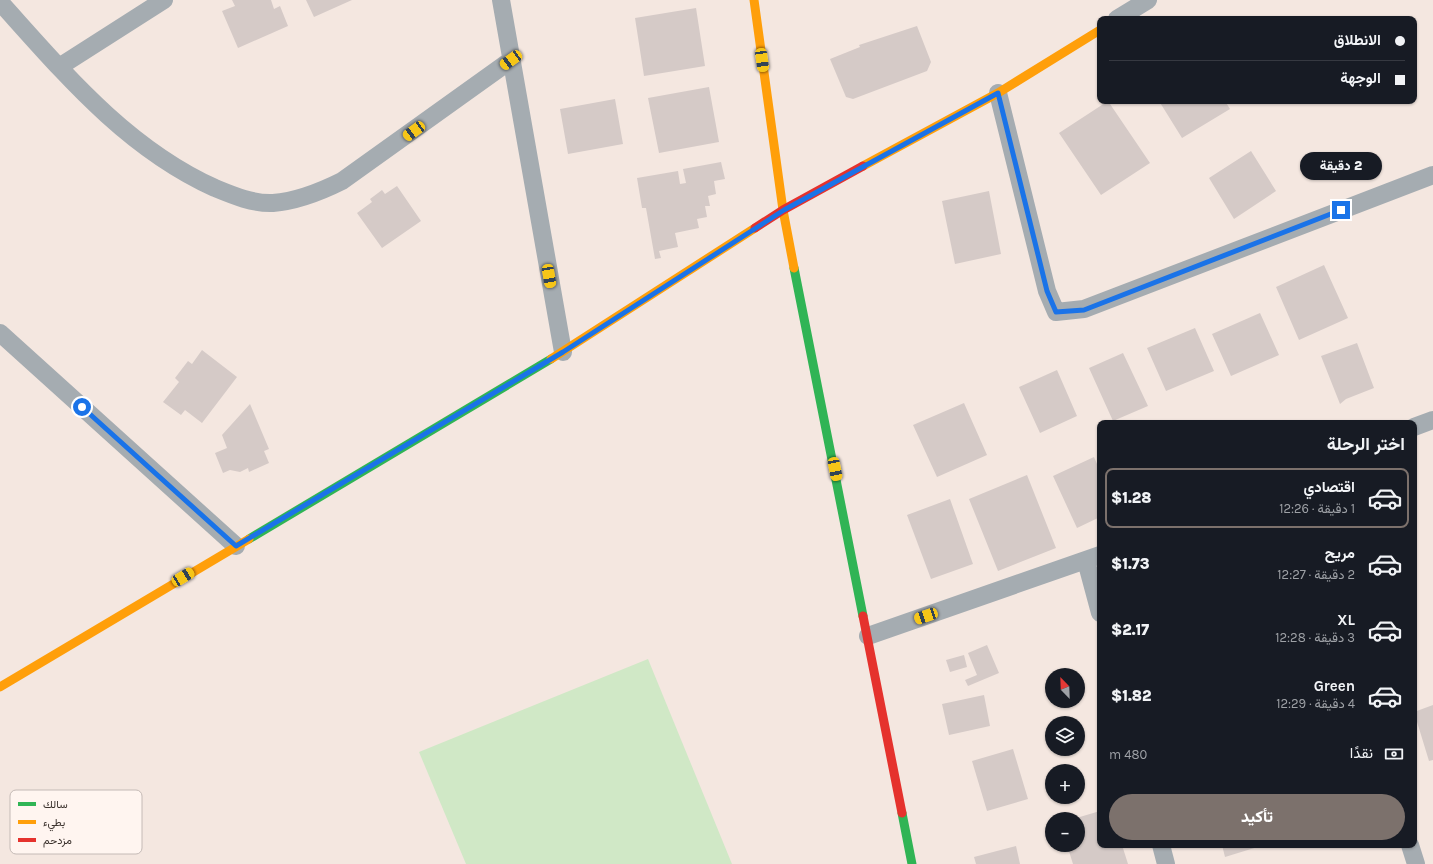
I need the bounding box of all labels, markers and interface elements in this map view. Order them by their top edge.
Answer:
text: الانطلاق [1334,31,1381,49]
car [754,47,770,73]
car [498,48,524,72]
text: الوجهة [1340,69,1381,87]
car [401,119,427,143]
callout: 2 دقيقة [1300,152,1382,180]
text: 2 دقيقة [1320,158,1362,173]
route end [1332,201,1350,219]
car [541,263,557,289]
route start [73,398,91,416]
text: اختر الرحلة [1327,433,1405,455]
car [827,456,843,482]
text: اقتصادي [1303,478,1355,496]
icon: car [1367,480,1403,516]
text: $1.28 [1111,489,1152,507]
text: 1 دقيقة · 12:26 [1279,501,1355,516]
text: مريح [1325,544,1355,562]
icon: car [1367,546,1403,582]
text: $1.73 [1111,555,1150,573]
car [170,566,196,588]
text: 2 دقيقة · 12:27 [1277,567,1355,582]
car [913,606,939,626]
text: XL [1337,611,1355,629]
icon: car [1367,612,1403,648]
text: $2.17 [1111,621,1149,639]
text: 3 دقيقة · 12:28 [1275,630,1355,645]
north arrow [1045,668,1085,708]
map controls [1045,668,1085,852]
text: Green [1314,677,1355,695]
icon: car [1367,678,1403,714]
text: $1.82 [1111,687,1152,705]
text: 4 دقيقة · 12:29 [1276,696,1355,711]
button: layers [1045,716,1085,756]
icon: cash [1383,743,1405,765]
text: نقدًا [1350,744,1373,762]
text: 480 m [1109,747,1147,762]
button: + [1045,764,1085,804]
legend [10,790,142,854]
button: تأكيد [1109,794,1405,840]
text: سالك [43,798,68,811]
button: − [1045,812,1085,852]
text: بطيء [43,816,65,832]
text: مزدحم [43,834,72,848]

